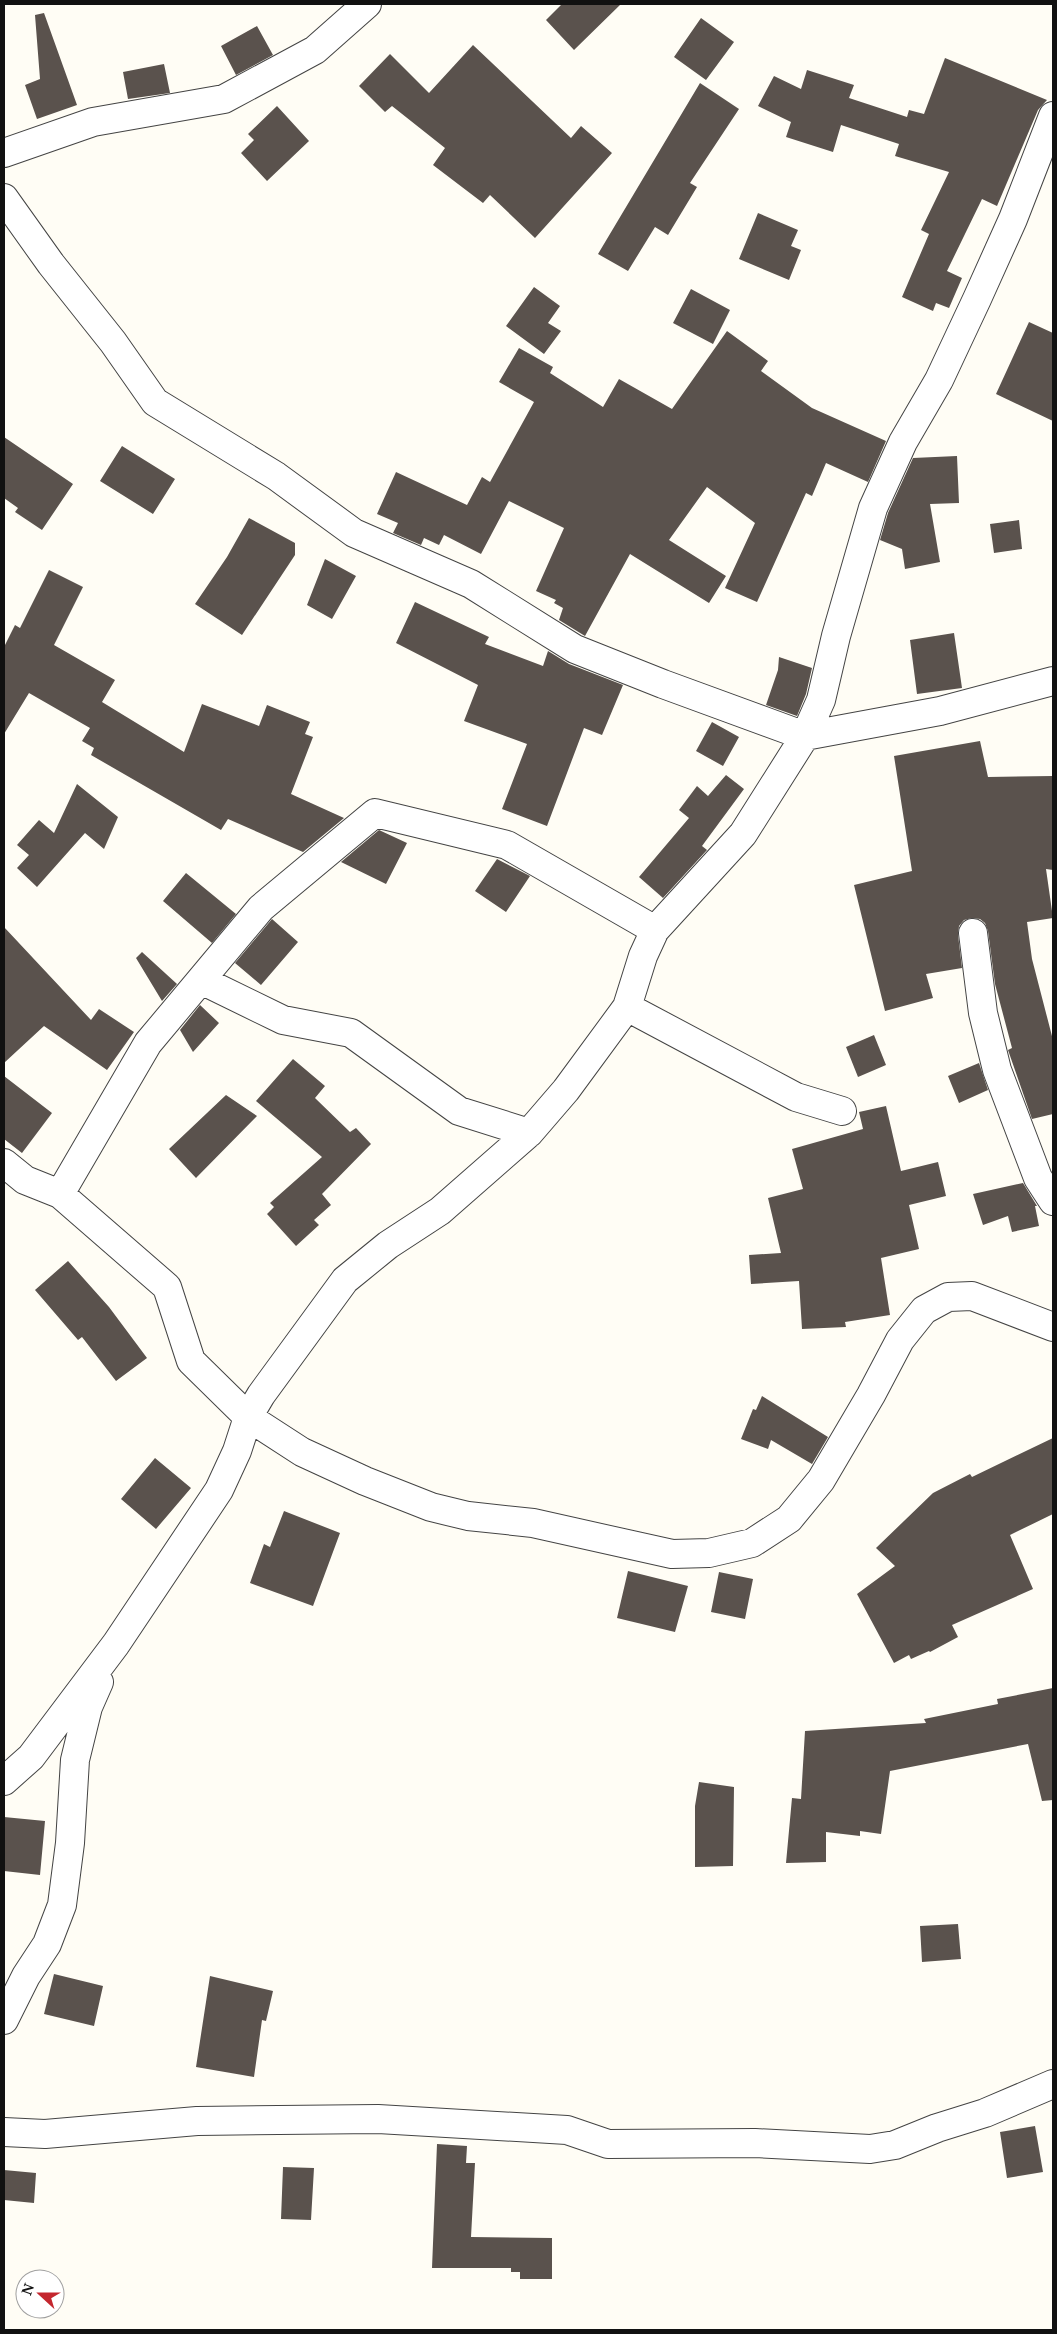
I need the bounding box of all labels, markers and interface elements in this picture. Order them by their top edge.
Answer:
north arrow [15,2269,65,2319]
text: N [17,2281,38,2298]

